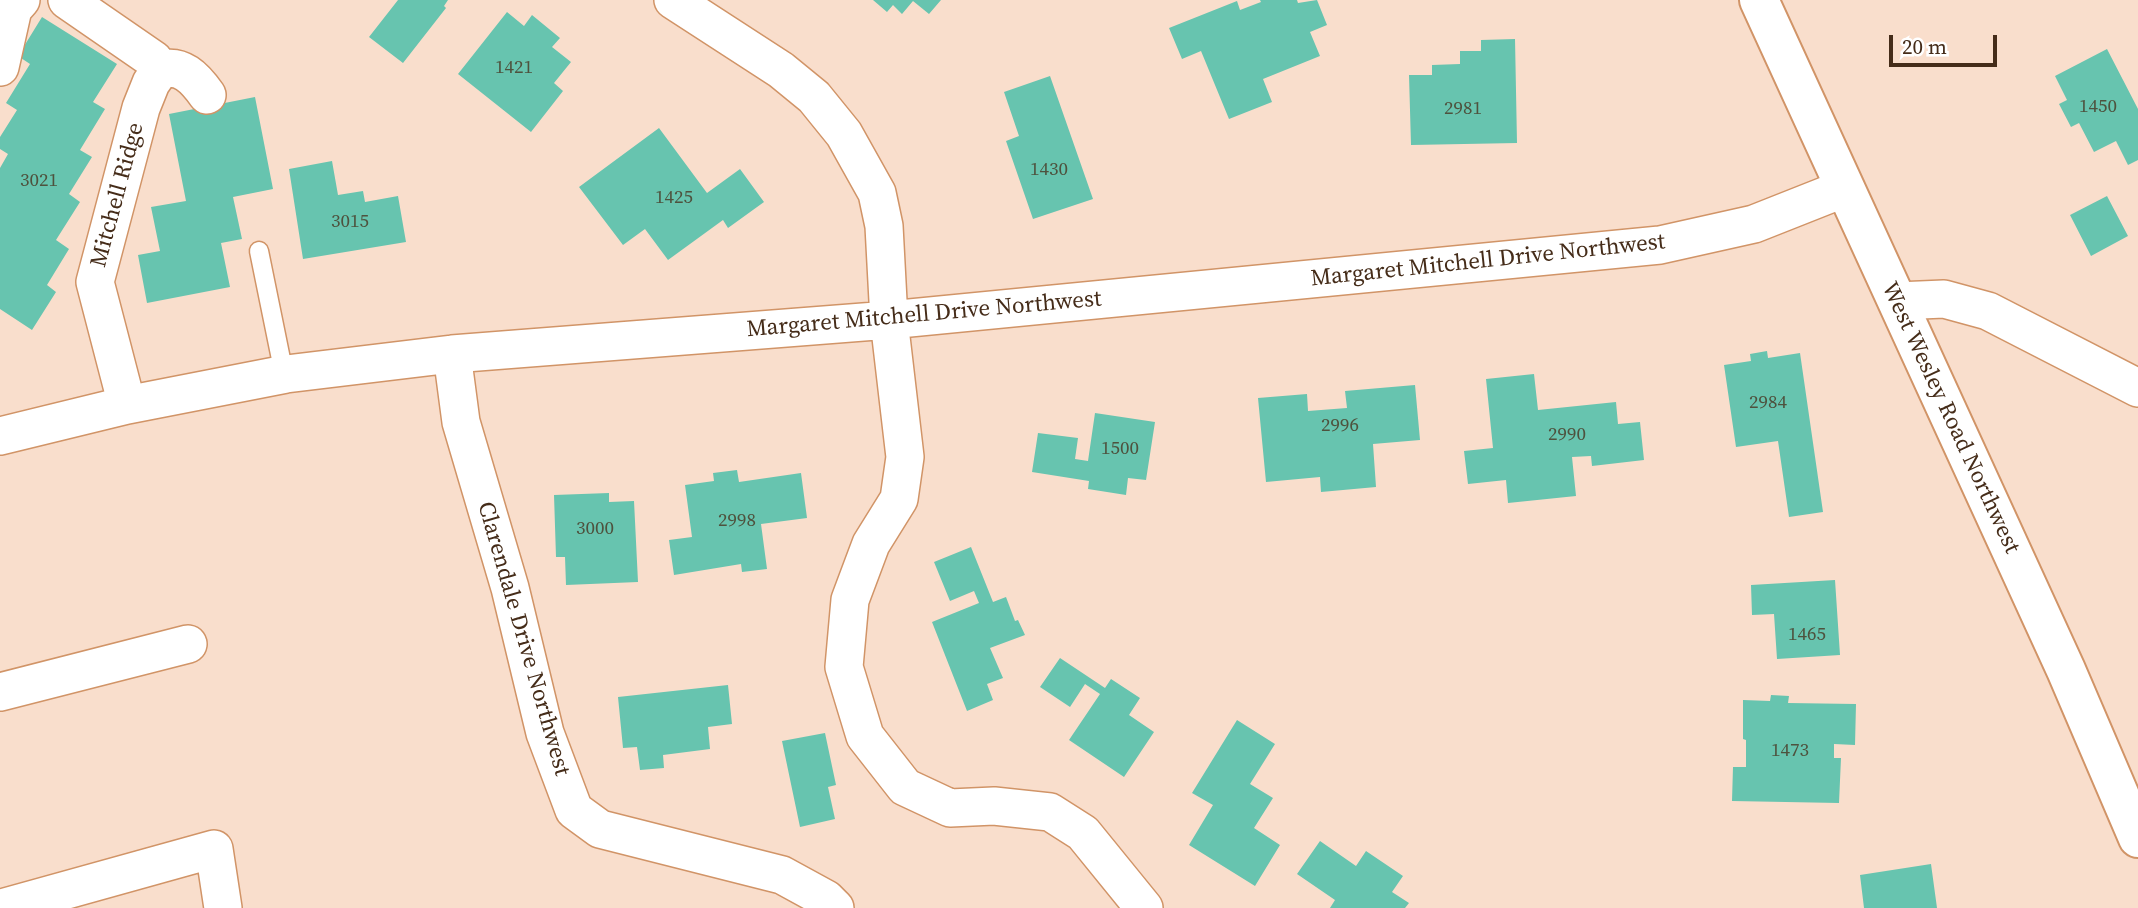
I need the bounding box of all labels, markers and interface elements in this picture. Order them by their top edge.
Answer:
scale bar [1893,21,2002,65]
text: 20 m [1902,32,1947,61]
house number: 1421 [495,57,533,79]
house number: 1450 [2079,96,2117,118]
house number: 2981 [1444,98,1482,120]
street label: Mitchell Ridge [85,120,151,270]
house number: 1430 [1030,159,1068,181]
house number: 3021 [20,170,58,192]
house number: 1425 [655,187,693,209]
house number: 3015 [331,211,369,233]
street label: Margaret Mitchell Drive Northwest [1310,229,1666,293]
street label: West Wesley Road Northwest [1875,278,2025,558]
street label: Margaret Mitchell Drive Northwest [745,286,1103,344]
house number: 2984 [1749,392,1787,414]
house number: 2996 [1321,415,1359,437]
house number: 2990 [1548,424,1586,446]
house number: 1500 [1101,438,1139,460]
street label: Clarendale Drive Northwest [471,499,575,779]
house number: 2998 [718,510,756,532]
house number: 3000 [576,518,614,540]
house number: 1465 [1788,624,1826,646]
house number: 1473 [1771,740,1809,762]

